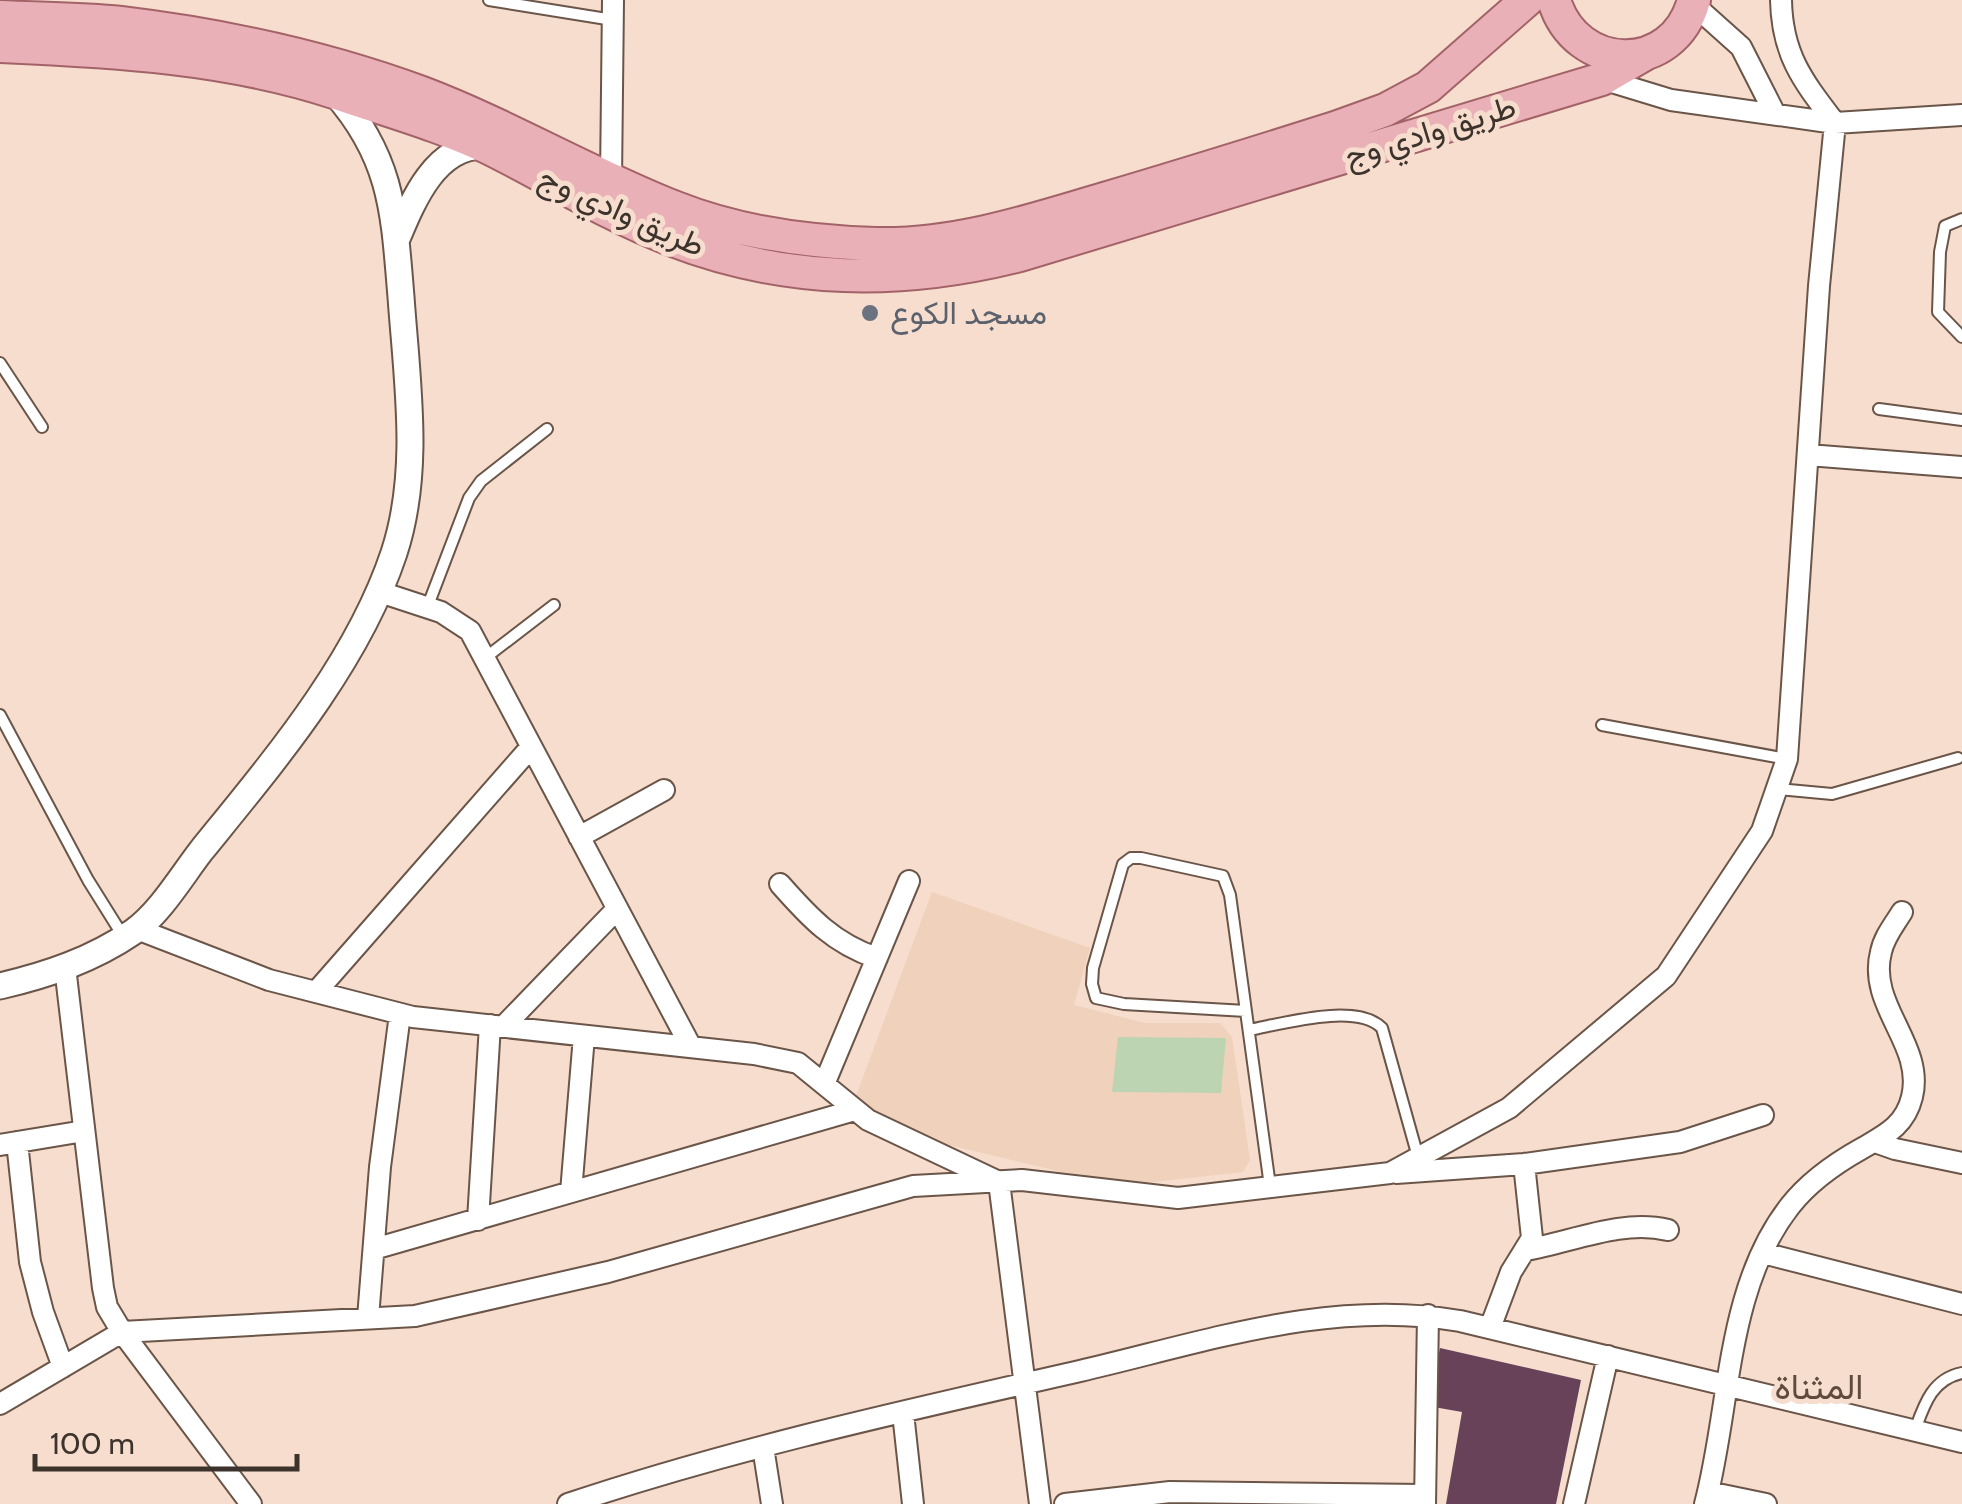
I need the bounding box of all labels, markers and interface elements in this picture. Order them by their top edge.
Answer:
street label: طريق وادي وج [1339,86,1522,182]
street label: طريق وادي وج [530,157,711,271]
place label: مسجد الكوع [890,293,1047,335]
marker: مسجد الكوع [859,302,881,324]
district label: المثناة [1775,1365,1863,1408]
scale bar [35,1409,298,1471]
text: 100 m [50,1425,135,1462]

